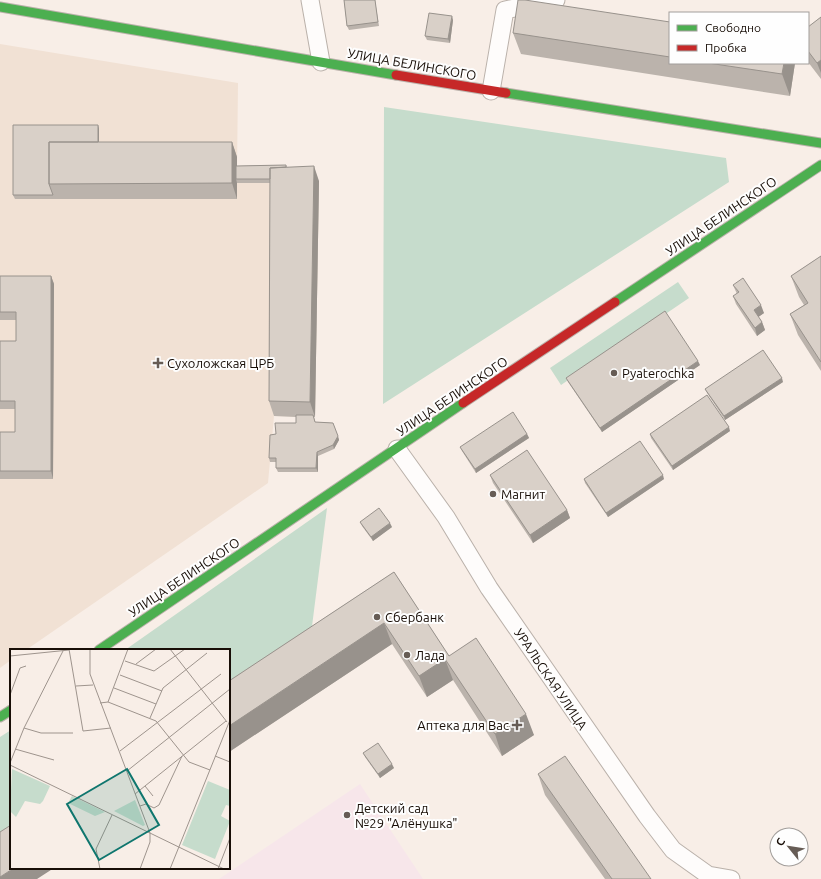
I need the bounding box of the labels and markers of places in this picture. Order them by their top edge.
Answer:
place label: Сухоложская ЦРБ [167,356,274,370]
marker: Сухоложская ЦРБ [152,357,164,369]
place label: Pyaterochka [622,366,694,380]
marker: Pyaterochka [609,368,619,378]
place label: Магнит [501,487,546,501]
marker: Магнит [488,489,498,499]
place label: Сбербанк [385,610,444,624]
marker: Сбербанк [372,612,382,622]
place label: Лада [415,648,445,662]
marker: Лада [402,650,412,660]
place label: Аптека для Вас [417,718,509,732]
marker: Аптека для Вас [512,720,522,730]
place label: Детский сад №29 "Алёнушка" [355,801,458,830]
marker: Детский сад №29 "Алёнушка" [342,810,352,820]

